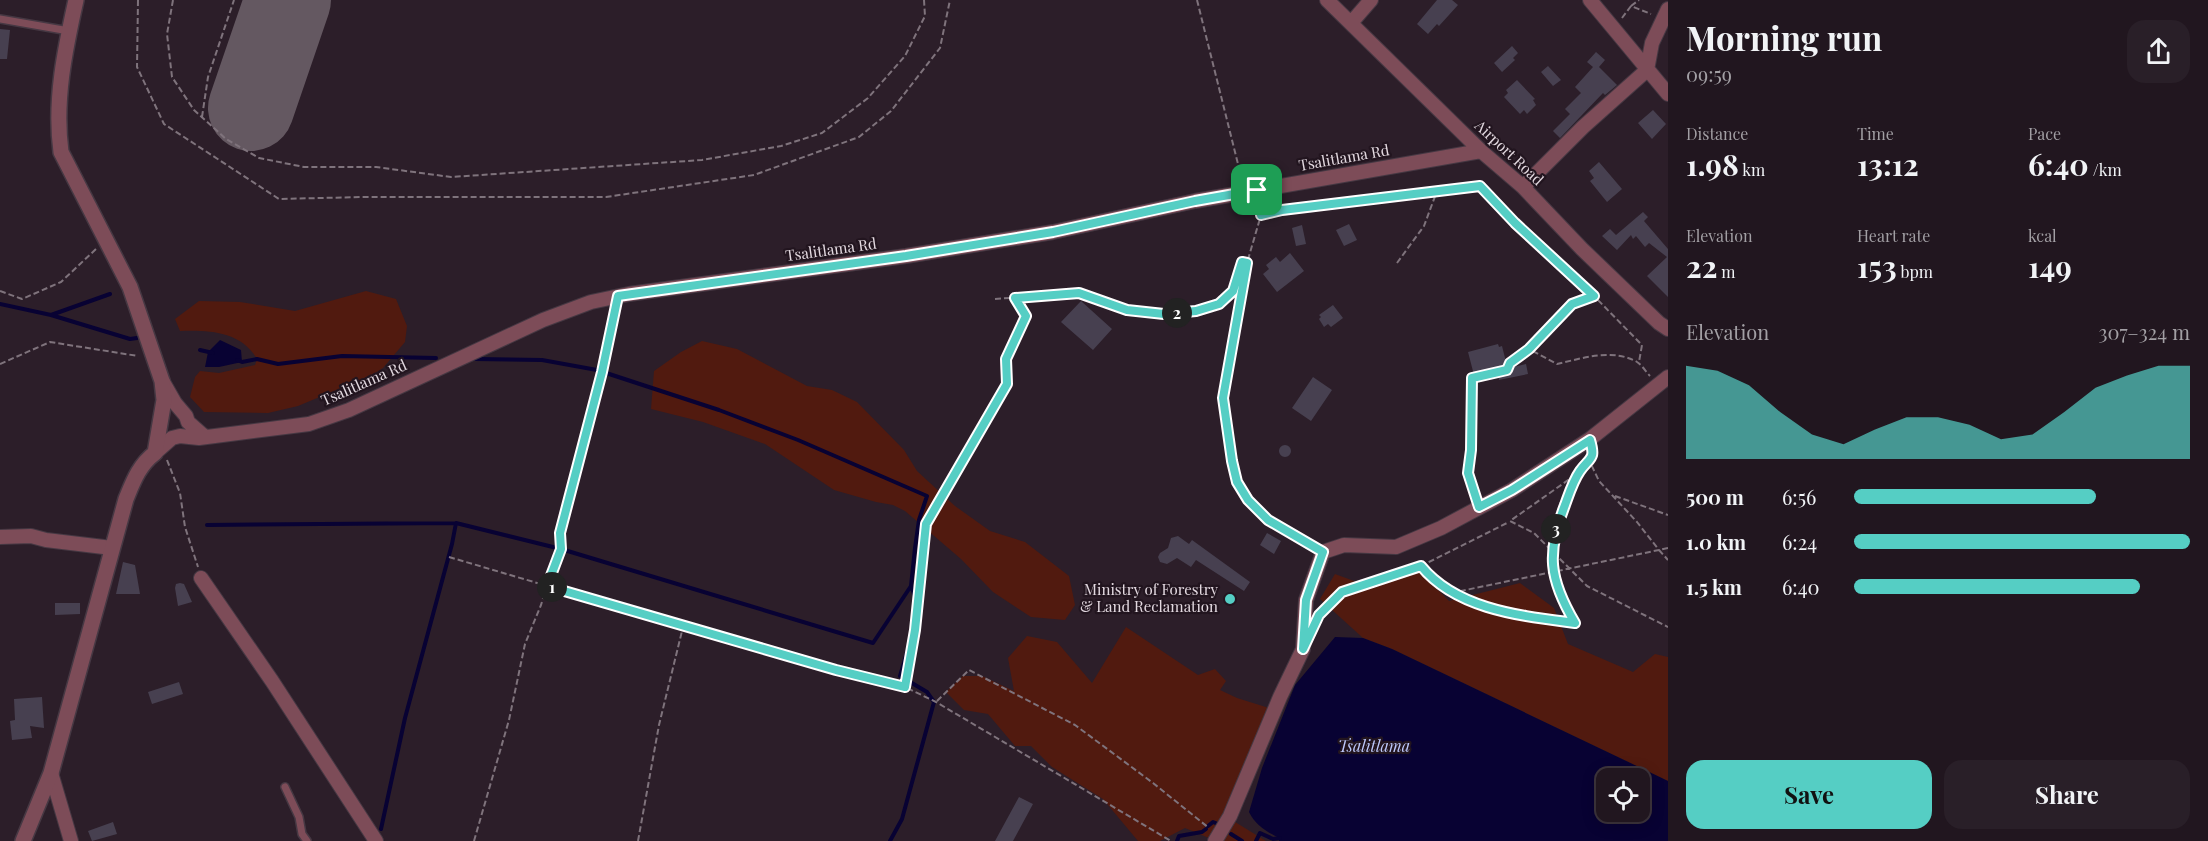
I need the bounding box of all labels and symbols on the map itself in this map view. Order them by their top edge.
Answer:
street label: Airport Road [1470,115,1549,189]
street label: Tsalitlama Rd [1297,139,1391,175]
pin [1231,164,1282,215]
street label: Tsalitlama Rd [784,233,878,265]
pin: 2 [1162,298,1192,328]
street label: Tsalitlama Rd [318,354,410,410]
pin: 3 [1541,514,1571,544]
pin: 1 [537,572,567,602]
place label: Ministry of Forestry & Land Reclamation [1080,579,1218,616]
marker: Ministry of Forestry & Land Reclamation [1223,592,1237,606]
water label: Tsalitlama [1338,735,1410,756]

